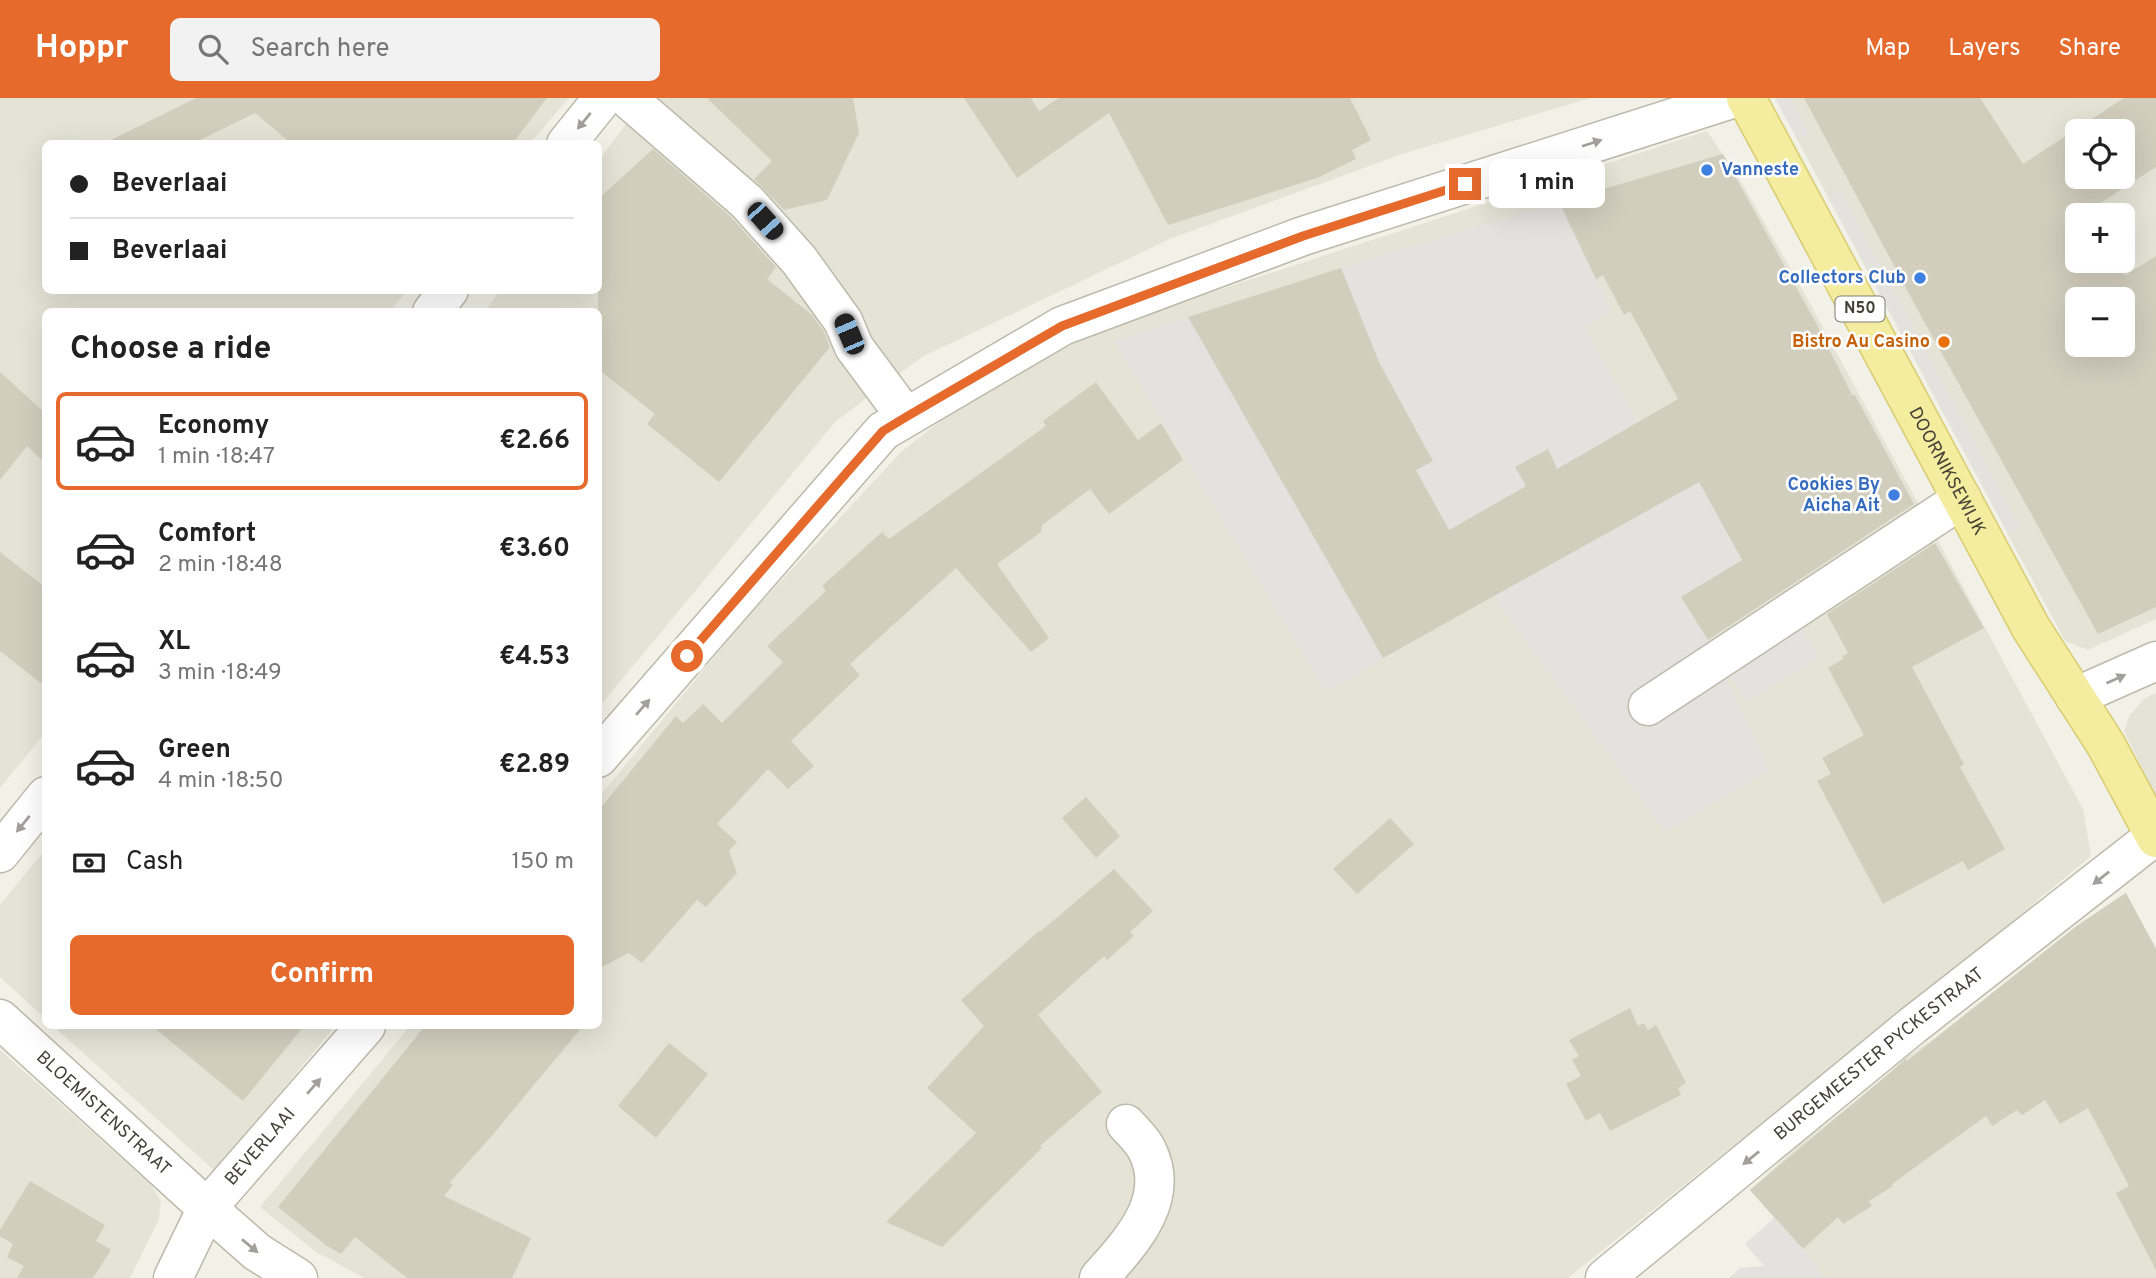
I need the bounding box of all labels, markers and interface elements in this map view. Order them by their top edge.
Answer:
search box [170,18,660,81]
text: Hoppr [35,28,128,70]
icon: search [194,30,232,68]
text: Search here [250,33,389,66]
text: Map [1865,34,1910,64]
text: Layers [1948,34,2020,64]
text: Share [2058,34,2121,64]
one-way arrow [577,111,592,129]
map controls [2065,119,2135,357]
button: locate [2065,119,2135,189]
one-way arrow [1582,138,1603,148]
place label: Vanneste [1721,159,1799,182]
callout: 1 min [1490,160,1605,208]
marker: Vanneste [1699,162,1715,178]
text: Beverlaai [112,168,227,201]
route end [1449,168,1481,200]
text: 1 min [1519,169,1575,198]
car [744,198,787,244]
button: + [2065,203,2135,273]
text: Beverlaai [112,235,227,268]
place label: Collectors Club [1778,267,1906,290]
marker: Collectors Club [1912,270,1928,286]
button: − [2065,287,2135,357]
road number: N50 [1836,296,1884,322]
car [832,311,867,357]
text: Choose a ride [70,330,271,370]
place label: Bistro Au Casino [1792,331,1930,354]
marker: Bistro Au Casino [1936,334,1952,350]
street label: DOORNIKSEWIJK [1903,403,1991,540]
icon: car [74,410,137,473]
text: Economy [158,410,269,443]
text: €2.66 [499,425,570,458]
text: 1 min · 18:47 [158,443,275,472]
place label: Cookies By Aicha Ait [1788,474,1880,518]
marker: Cookies By Aicha Ait [1886,487,1902,503]
icon: car [74,518,137,581]
text: Comfort [158,518,256,551]
text: €3.60 [499,533,570,566]
text: 2 min · 18:48 [158,551,283,580]
icon: car [74,626,137,689]
text: XL [158,626,190,659]
route start [671,640,703,672]
text: €4.53 [499,641,570,674]
text: 3 min · 18:49 [158,659,282,688]
one-way arrow [2105,673,2126,684]
one-way arrow [635,698,651,716]
icon: car [74,734,137,797]
text: Green [158,734,231,767]
text: €2.89 [499,749,570,782]
text: 4 min · 18:50 [158,767,284,796]
one-way arrow [15,815,30,833]
icon: cash [70,844,108,882]
text: Cash [126,846,183,879]
text: 150 m [512,848,574,877]
one-way arrow [2092,870,2110,884]
button: Confirm [70,935,574,1015]
street label: BURGEMEESTER PYCKESTRAAT [1770,962,1989,1146]
street label: BLOEMISTENSTRAAT [31,1046,176,1181]
one-way arrow [306,1077,322,1095]
street label: BEVERLAAI [220,1103,301,1191]
one-way arrow [1743,1150,1761,1165]
one-way arrow [242,1238,259,1253]

